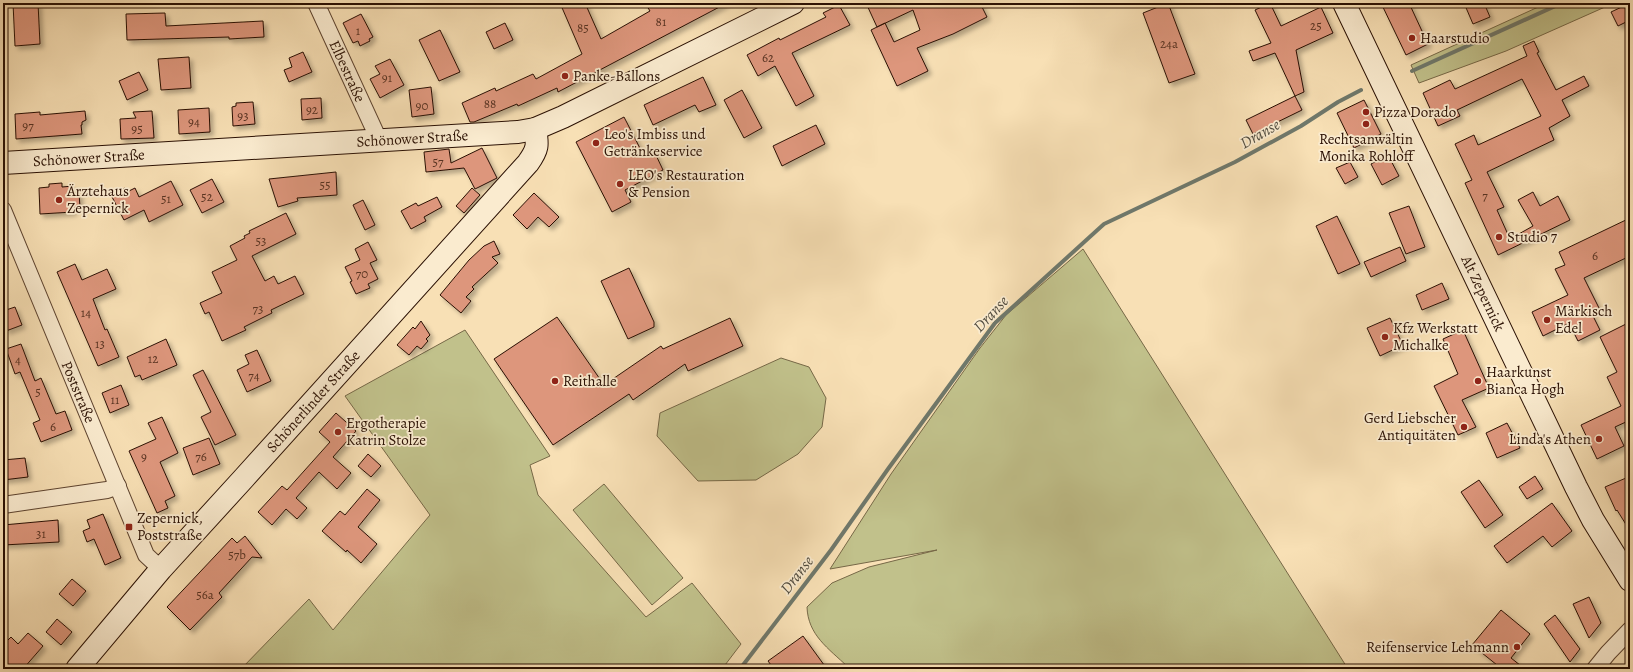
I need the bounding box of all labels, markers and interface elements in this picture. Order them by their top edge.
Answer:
house number: 81 [656,13,667,30]
house number: 25 [1310,17,1322,34]
house number: 85 [577,19,589,36]
house number: 1 [356,22,361,39]
place label: Haarstudio [1420,28,1490,48]
marker: Haarstudio [1407,33,1417,43]
house number: 24a [1160,35,1178,52]
street label: Elbestraße [324,37,370,106]
house number: 62 [762,49,774,66]
place label: Panke-Ballons [573,66,660,86]
house number: 91 [382,69,393,86]
marker: Panke-Ballons [560,71,570,81]
house number: 88 [484,95,496,112]
house number: 90 [416,97,428,114]
house number: 92 [306,101,318,118]
place label: Pizza Dorado [1374,102,1456,122]
house number: 93 [237,107,249,124]
marker: Pizza Dorado [1361,107,1371,117]
house number: 94 [188,113,200,130]
water label: Dranse [1236,114,1284,154]
house number: 97 [22,117,34,134]
marker: Rechtsanwältin Monika Rohloff [1361,119,1371,129]
house number: 95 [131,120,143,137]
place label: Leo's Imbiss und Getränkeservice [604,124,706,161]
street label: Schönower Straße [356,125,469,152]
place label: Rechtsanwältin Monika Rohloff [1319,129,1415,166]
marker: Leo's Imbiss und Getränkeservice [591,138,601,148]
street label: Schönower Straße [32,144,146,171]
house number: 57 [432,153,444,170]
place label: LEO's Restauration & Pension [628,165,744,202]
house number: 55 [319,176,331,193]
marker: LEO's Restauration & Pension [615,179,625,189]
place label: Ärztehaus Zepernick [66,181,129,218]
house number: 7 [1482,187,1488,204]
house number: 52 [201,188,213,205]
house number: 51 [161,190,172,207]
marker: Ärztehaus Zepernick [54,195,64,205]
place label: Studio 7 [1507,227,1558,247]
house number: 53 [256,232,267,249]
marker: Studio 7 [1494,232,1504,242]
house number: 6 [1592,247,1598,264]
street label: Alt Zepernick [1456,251,1510,335]
house number: 70 [356,265,368,282]
water label: Dranse [968,291,1014,337]
house number: 73 [253,300,263,317]
place label: Märkisch Edel [1555,301,1612,338]
house number: 14 [81,304,91,321]
marker: Märkisch Edel [1542,315,1552,325]
place label: Kfz Werkstatt Michalke [1393,318,1478,355]
marker: Kfz Werkstatt Michalke [1380,332,1390,342]
house number: 13 [95,335,105,352]
street label: Schönerlinder Straße [262,346,365,457]
house number: 12 [148,350,158,367]
house number: 4 [15,351,21,368]
street label: Poststraße [57,358,100,426]
place label: Haarkunst Bianca Hogh [1486,362,1564,399]
house number: 74 [248,367,260,384]
place label: Reithalle [563,371,617,391]
marker: Reithalle [550,376,560,386]
marker: Haarkunst Bianca Hogh [1473,376,1483,386]
house number: 5 [35,383,41,400]
house number: 11 [111,391,120,408]
place label: Gerd Liebscher Antiquitäten [1364,408,1456,445]
place label: Ergotherapie Katrin Stolze [346,413,427,450]
house number: 6 [50,418,56,435]
marker: Gerd Liebscher Antiquitäten [1459,422,1469,432]
marker: Ergotherapie Katrin Stolze [333,427,343,437]
place label: Linda's Athen [1509,429,1591,449]
marker: Linda's Athen [1594,434,1604,444]
house number: 9 [141,448,147,465]
house number: 76 [195,448,207,465]
place label: Zepernick, Poststraße [137,508,203,545]
marker: Zepernick, Poststraße [124,522,134,532]
house number: 31 [36,525,46,542]
house number: 57b [228,546,246,563]
water label: Dranse [775,551,819,599]
house number: 56a [196,586,214,603]
place label: Reifenservice Lehmann [1366,637,1509,657]
marker: Reifenservice Lehmann [1512,642,1522,652]

